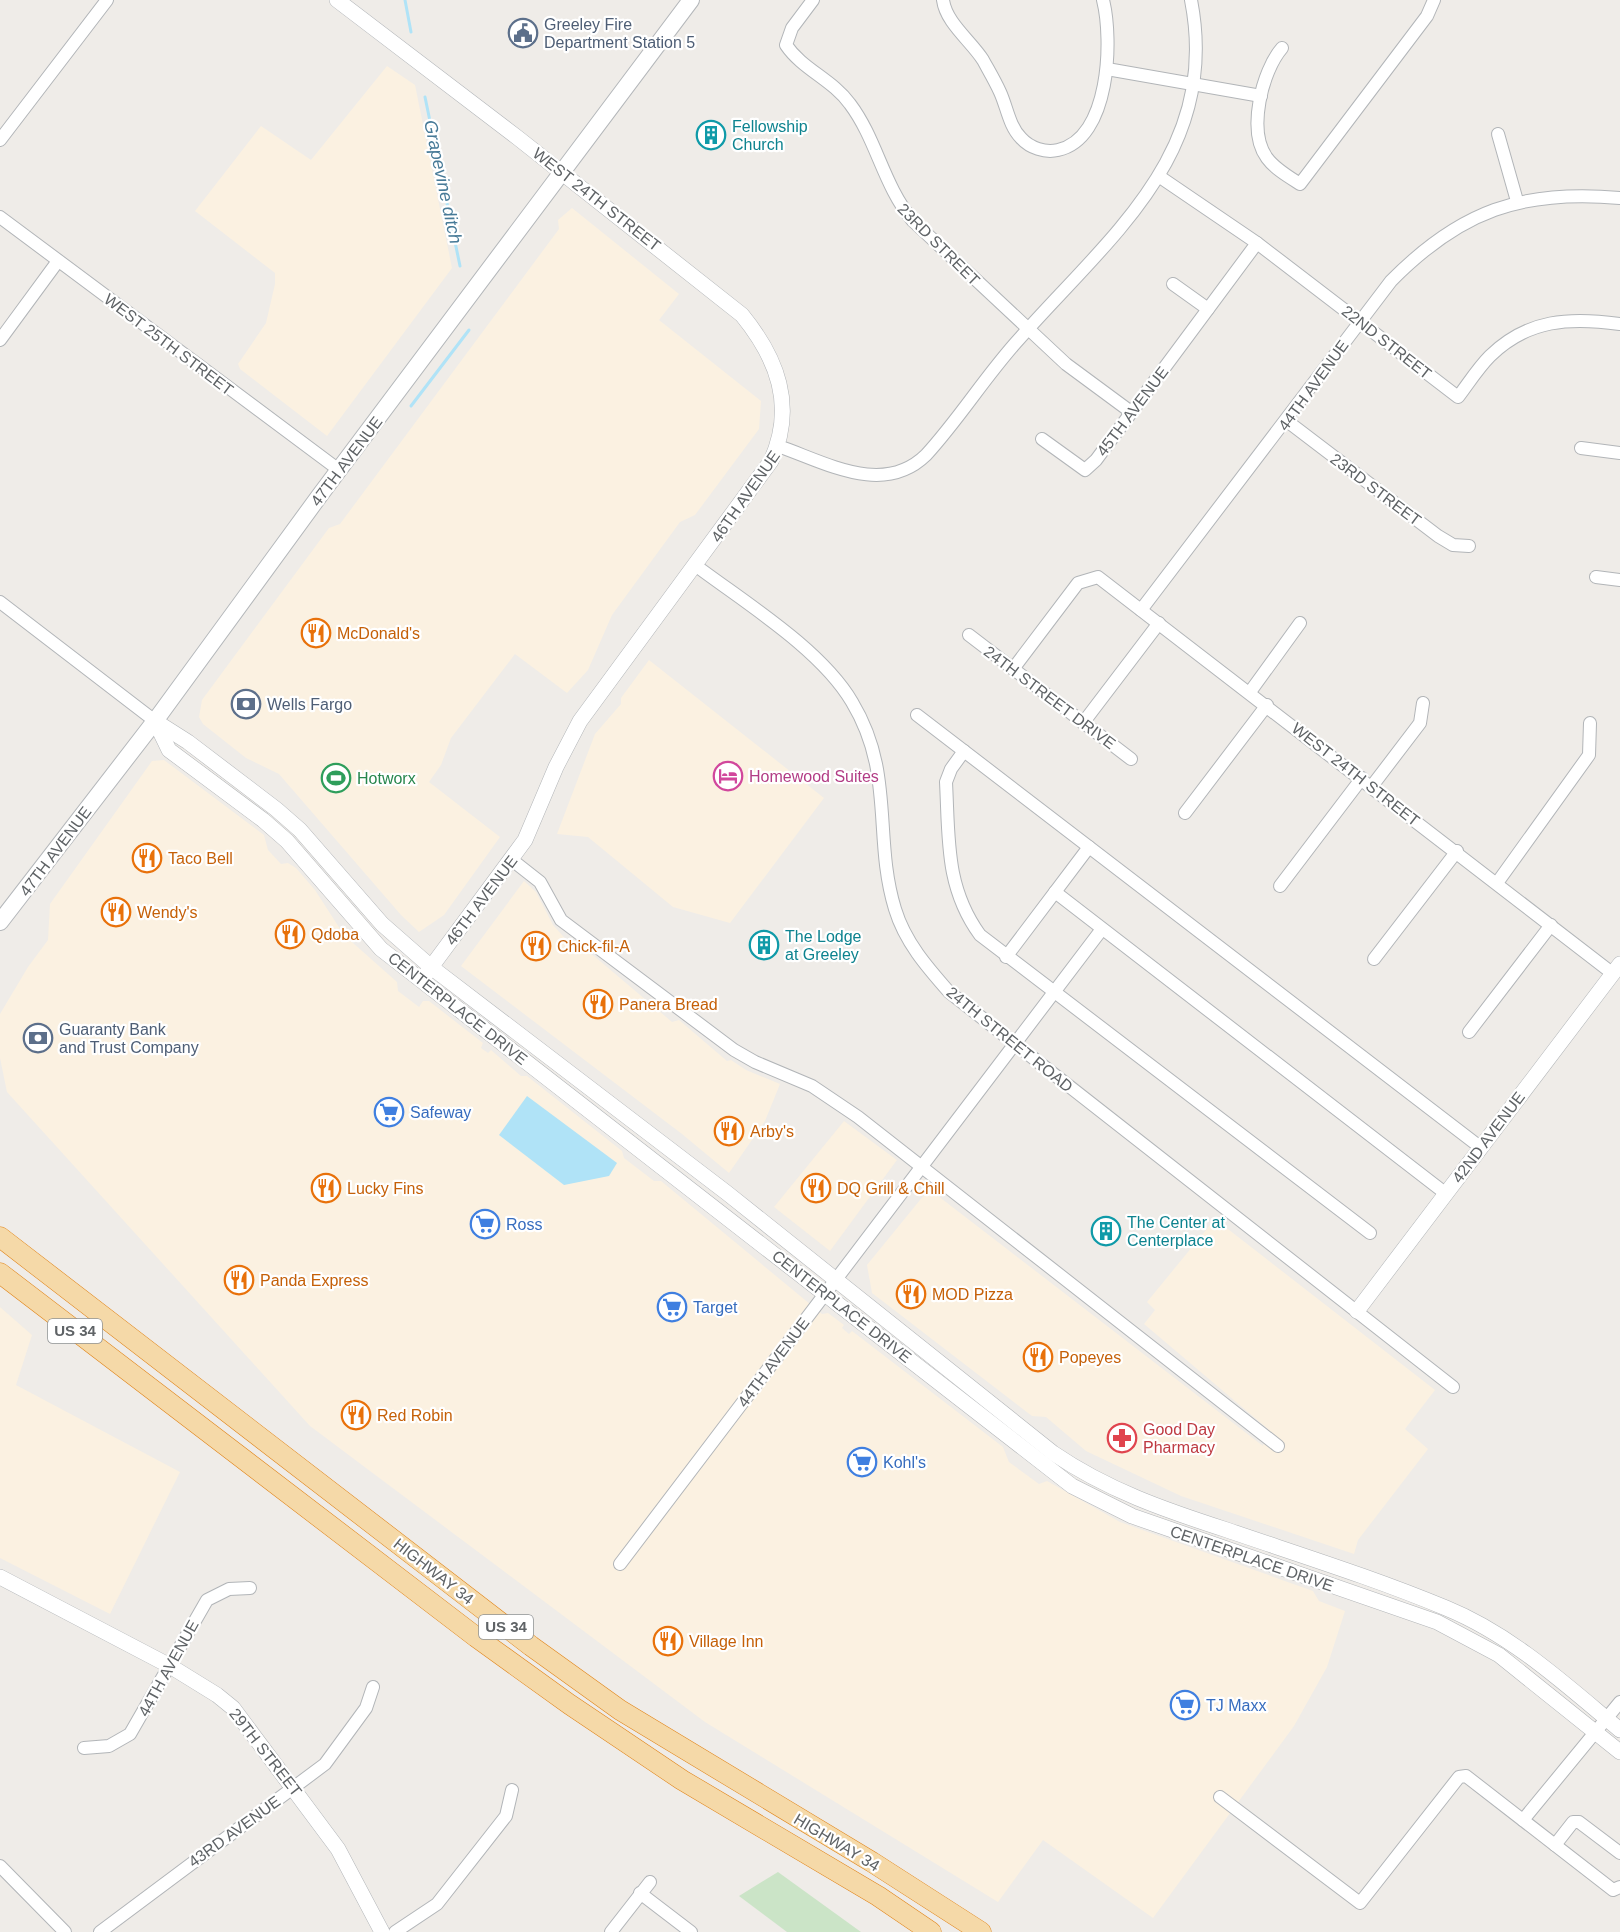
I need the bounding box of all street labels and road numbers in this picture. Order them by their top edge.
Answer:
street label: WEST 24TH STREET [530,144,664,255]
street label: 23RD STREET [894,200,983,289]
street label: WEST 25TH STREET [101,290,237,399]
street label: 22ND STREET [1339,302,1435,383]
street label: 44TH AVENUE [1275,337,1352,434]
street label: 45TH AVENUE [1093,363,1171,459]
street label: 47TH AVENUE [307,413,385,509]
street label: 46TH AVENUE [708,447,783,545]
street label: 23RD STREET [1327,450,1424,529]
street label: 24TH STREET DRIVE [981,643,1119,752]
street label: WEST 24TH STREET [1289,719,1423,830]
street label: 47TH AVENUE [16,803,94,899]
street label: 46TH AVENUE [442,852,520,948]
street label: CENTERPLACE DRIVE [385,949,531,1068]
street label: 24TH STREET ROAD [943,983,1076,1095]
street label: 42ND AVENUE [1449,1089,1528,1186]
street label: CENTERPLACE DRIVE [769,1247,915,1366]
street label: 44TH AVENUE [734,1314,812,1410]
road number: US 34 [48,1319,102,1343]
street label: CENTERPLACE DRIVE [1168,1523,1336,1594]
street label: HIGHWAY 34 [390,1535,477,1608]
road number: US 34 [479,1615,533,1639]
street label: 44TH AVENUE [135,1617,202,1719]
street label: 29TH STREET [226,1705,305,1800]
street label: 43RD AVENUE [185,1792,283,1870]
street label: HIGHWAY 34 [791,1810,883,1875]

